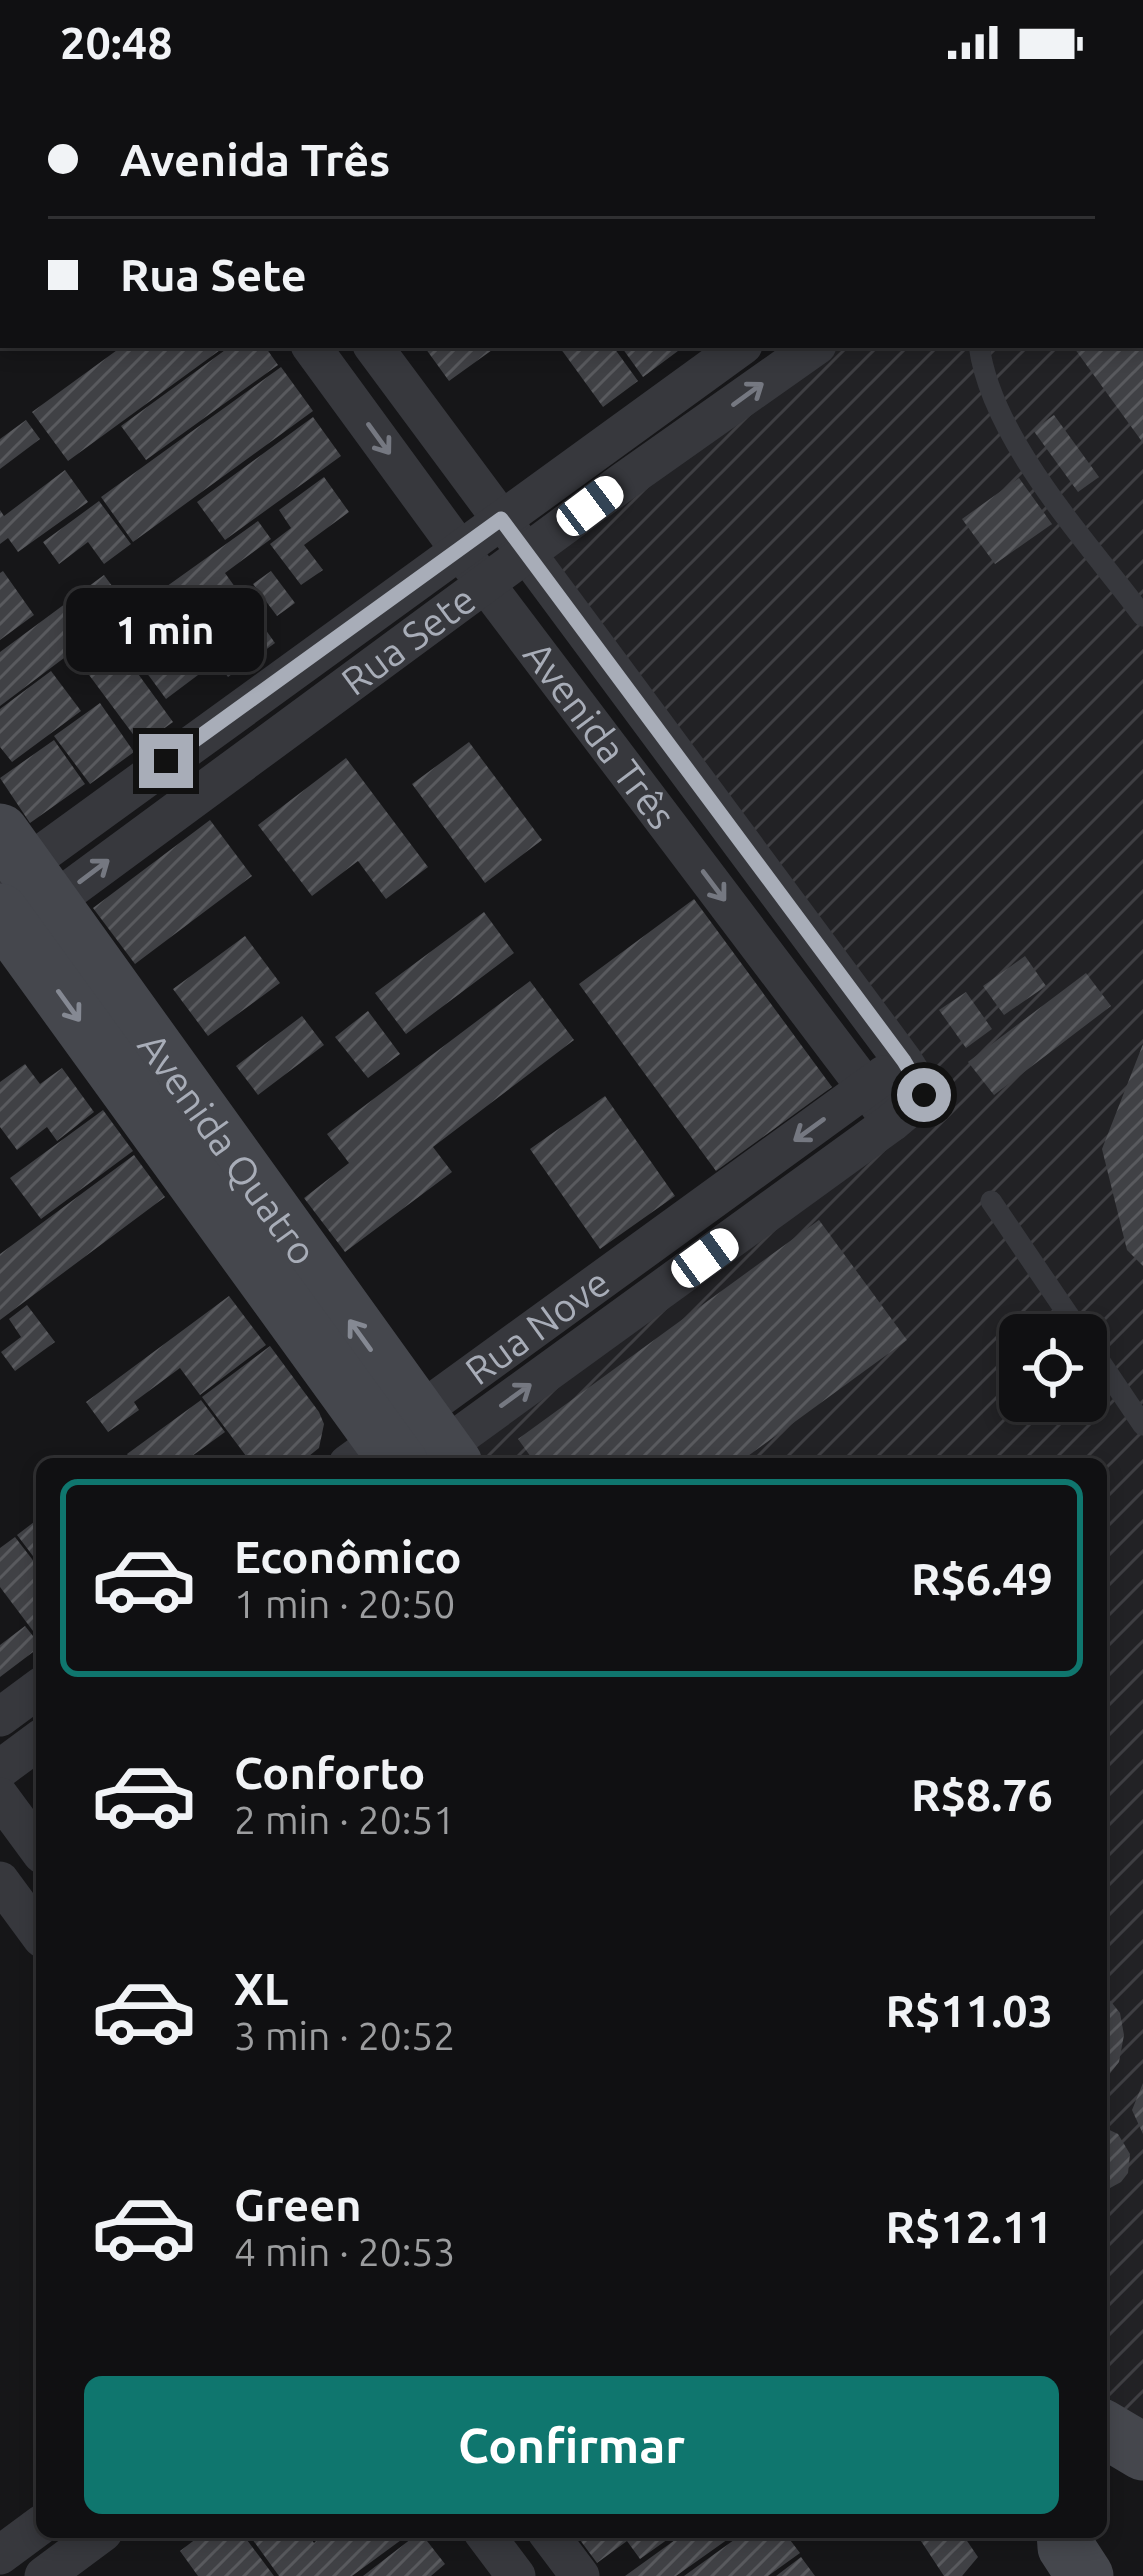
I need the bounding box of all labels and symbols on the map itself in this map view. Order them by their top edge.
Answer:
one-way arrow [731,381,764,406]
one-way arrow [366,423,391,455]
car [550,470,630,542]
street label: Rua Sete [333,577,483,703]
callout: 1 min [67,587,265,671]
street label: Avenida Três [516,633,684,837]
route end [139,734,193,788]
one-way arrow [78,859,110,885]
one-way arrow [700,869,727,901]
one-way arrow [55,990,81,1022]
street label: Avenida Quatro [130,1024,325,1272]
route start [897,1068,951,1122]
one-way arrow [793,1117,826,1142]
car [665,1222,745,1294]
street label: Rua Nove [457,1260,617,1393]
one-way arrow [348,1319,374,1352]
one-way arrow [499,1383,532,1409]

